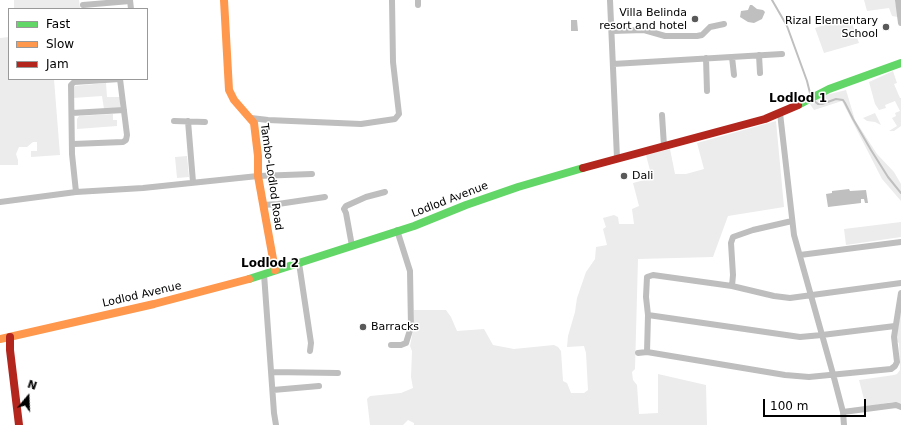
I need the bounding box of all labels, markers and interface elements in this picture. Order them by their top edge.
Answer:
place label: Villa Belinda resort and hotel [599,6,687,32]
legend [8,8,148,80]
marker: Villa Belinda resort and hotel [690,14,700,24]
place label: Rizal Elementary School [785,14,878,40]
text: Fast [46,17,70,31]
marker: Rizal Elementary School [881,22,891,32]
text: Slow [46,37,74,51]
text: Jam [46,57,69,71]
district label: Lodlod 1 [769,92,827,106]
street label: Tambo-Lodlod Road [257,123,285,231]
place label: Dali [632,169,653,183]
marker: Dali [619,171,629,181]
street label: Lodlod Avenue [410,179,490,221]
district label: Lodlod 2 [241,257,299,271]
street label: Lodlod Avenue [101,279,183,311]
place label: Barracks [371,320,419,334]
marker: Barracks [358,322,368,332]
north arrow [8,377,48,417]
text: N [26,378,39,393]
scale bar [765,391,868,417]
text: 100 m [770,399,808,413]

